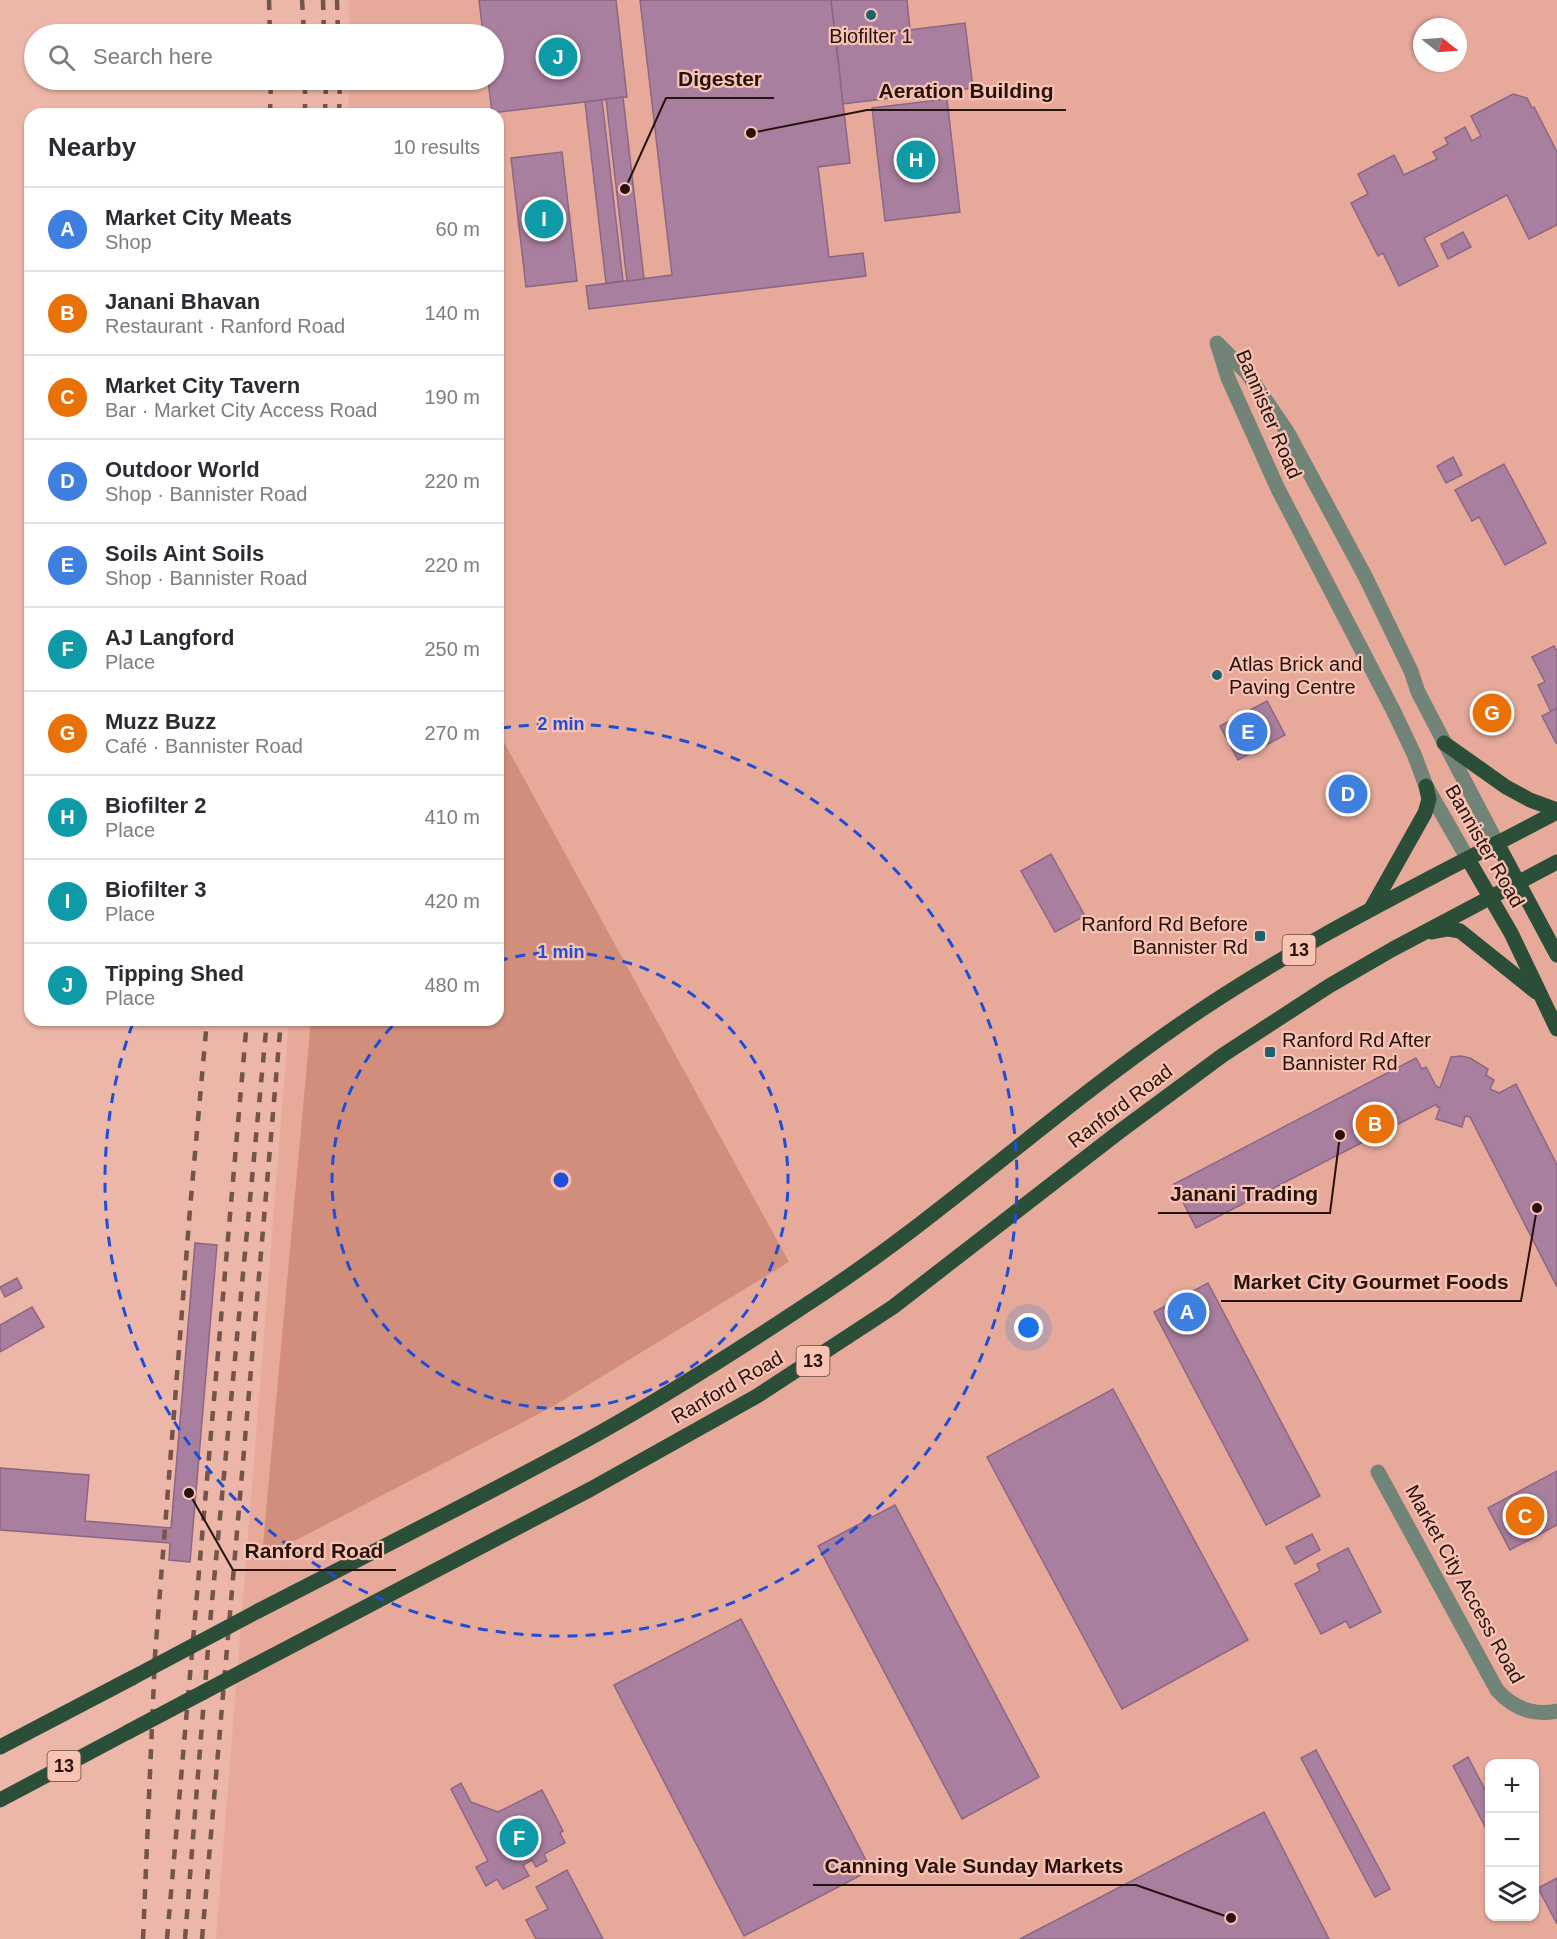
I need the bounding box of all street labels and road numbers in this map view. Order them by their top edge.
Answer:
street label: Bannister Road [1232,346,1306,482]
street label: Bannister Road [1441,781,1529,911]
road number: 13 [1282,935,1316,965]
street label: Ranford Road [1064,1060,1176,1152]
street label: Ranford Road [668,1346,786,1428]
road number: 13 [796,1346,830,1376]
street label: Market City Access Road [1400,1480,1530,1688]
road number: 13 [48,1751,80,1781]

